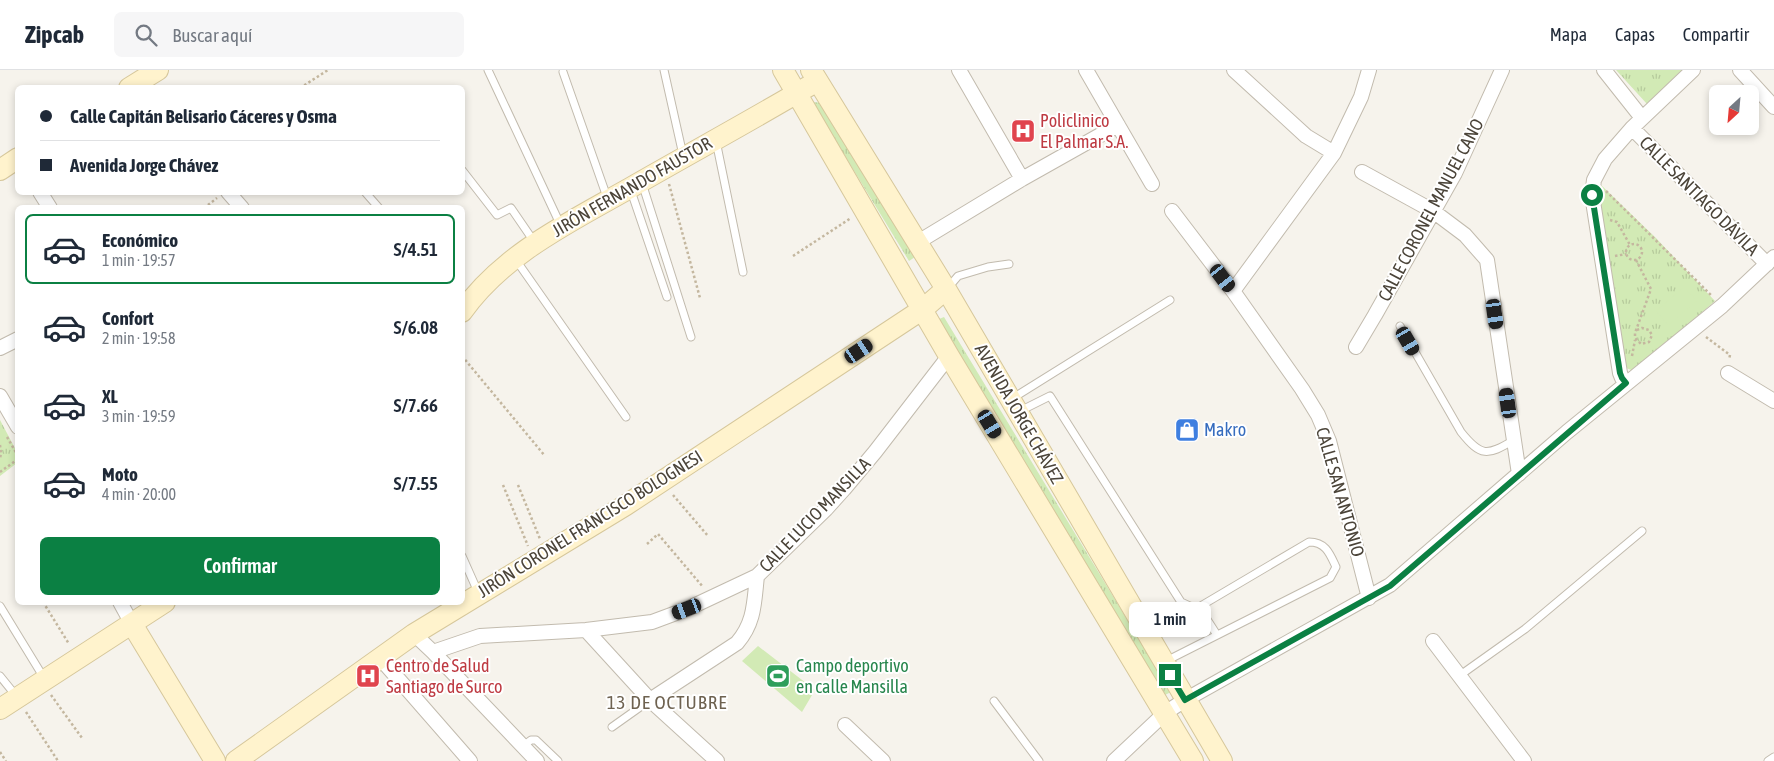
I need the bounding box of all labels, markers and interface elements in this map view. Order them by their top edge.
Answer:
search box [114,12,464,57]
text: Zipcab [25,21,84,48]
icon: search [132,21,160,49]
text: Buscar aquí [172,24,252,46]
text: Mapa [1550,24,1587,45]
text: Capas [1615,24,1655,45]
text: Compartir [1683,24,1749,45]
north arrow [1709,85,1759,135]
map controls [1709,85,1759,135]
text: Calle Capitán Belisario Cáceres y Osma [70,105,337,127]
place label: Policlinico El Palmar S.A. [1040,110,1128,152]
street label: CALLE CORONEL MANUEL CANO [1374,115,1488,305]
hospital icon: Policlinico El Palmar S.A. [1010,118,1036,144]
street label: JIRÓN FERNANDO FAUSTOR [548,132,715,241]
street label: CALLE SANTIAGO DÁVILA [1636,132,1763,260]
text: Avenida Jorge Chávez [70,154,218,176]
route start [1581,184,1603,206]
icon: car [42,227,87,272]
text: Económico [102,229,178,251]
text: S/4.51 [393,238,438,260]
text: 1 min · 19:57 [102,251,175,269]
car [1207,262,1238,294]
car [1485,298,1504,330]
icon: car [42,305,87,350]
text: Confort [102,307,154,329]
text: S/6.08 [393,316,438,338]
car [1394,324,1421,358]
text: 2 min · 19:58 [102,329,175,347]
car [842,336,875,366]
street label: AVENIDA JORGE CHÁVEZ [971,340,1068,487]
icon: car [42,383,87,428]
text: XL [102,385,118,407]
car [1498,387,1517,419]
text: S/7.66 [393,394,438,416]
text: 3 min · 19:59 [102,407,175,425]
car [975,407,1004,441]
shop icon: Makro [1174,417,1200,443]
place label: Makro [1204,419,1246,440]
street label: CALLE SAN ANTONIO [1312,425,1369,559]
street label: JIRÓN CORONEL FRANCISCO BOLOGNESI [474,446,706,602]
street label: CALLE LUCIO MANSILLA [755,453,875,576]
icon: car [42,461,87,506]
text: Moto [102,463,138,485]
text: S/7.55 [393,472,438,494]
text: 4 min · 20:00 [102,485,176,503]
button: Confirmar [40,537,440,595]
car [670,597,703,621]
callout: 1 min [1129,602,1211,638]
text: 1 min [1154,610,1186,628]
place label: Centro de Salud Santiago de Surco [386,655,503,697]
place label: Campo deportivo en calle Mansilla [796,655,909,697]
hospital icon: Centro de Salud Santiago de Surco [355,663,381,689]
sports icon: Campo deportivo en calle Mansilla [765,663,791,689]
route end [1159,664,1181,686]
district label: 13 DE OCTUBRE [607,691,727,713]

